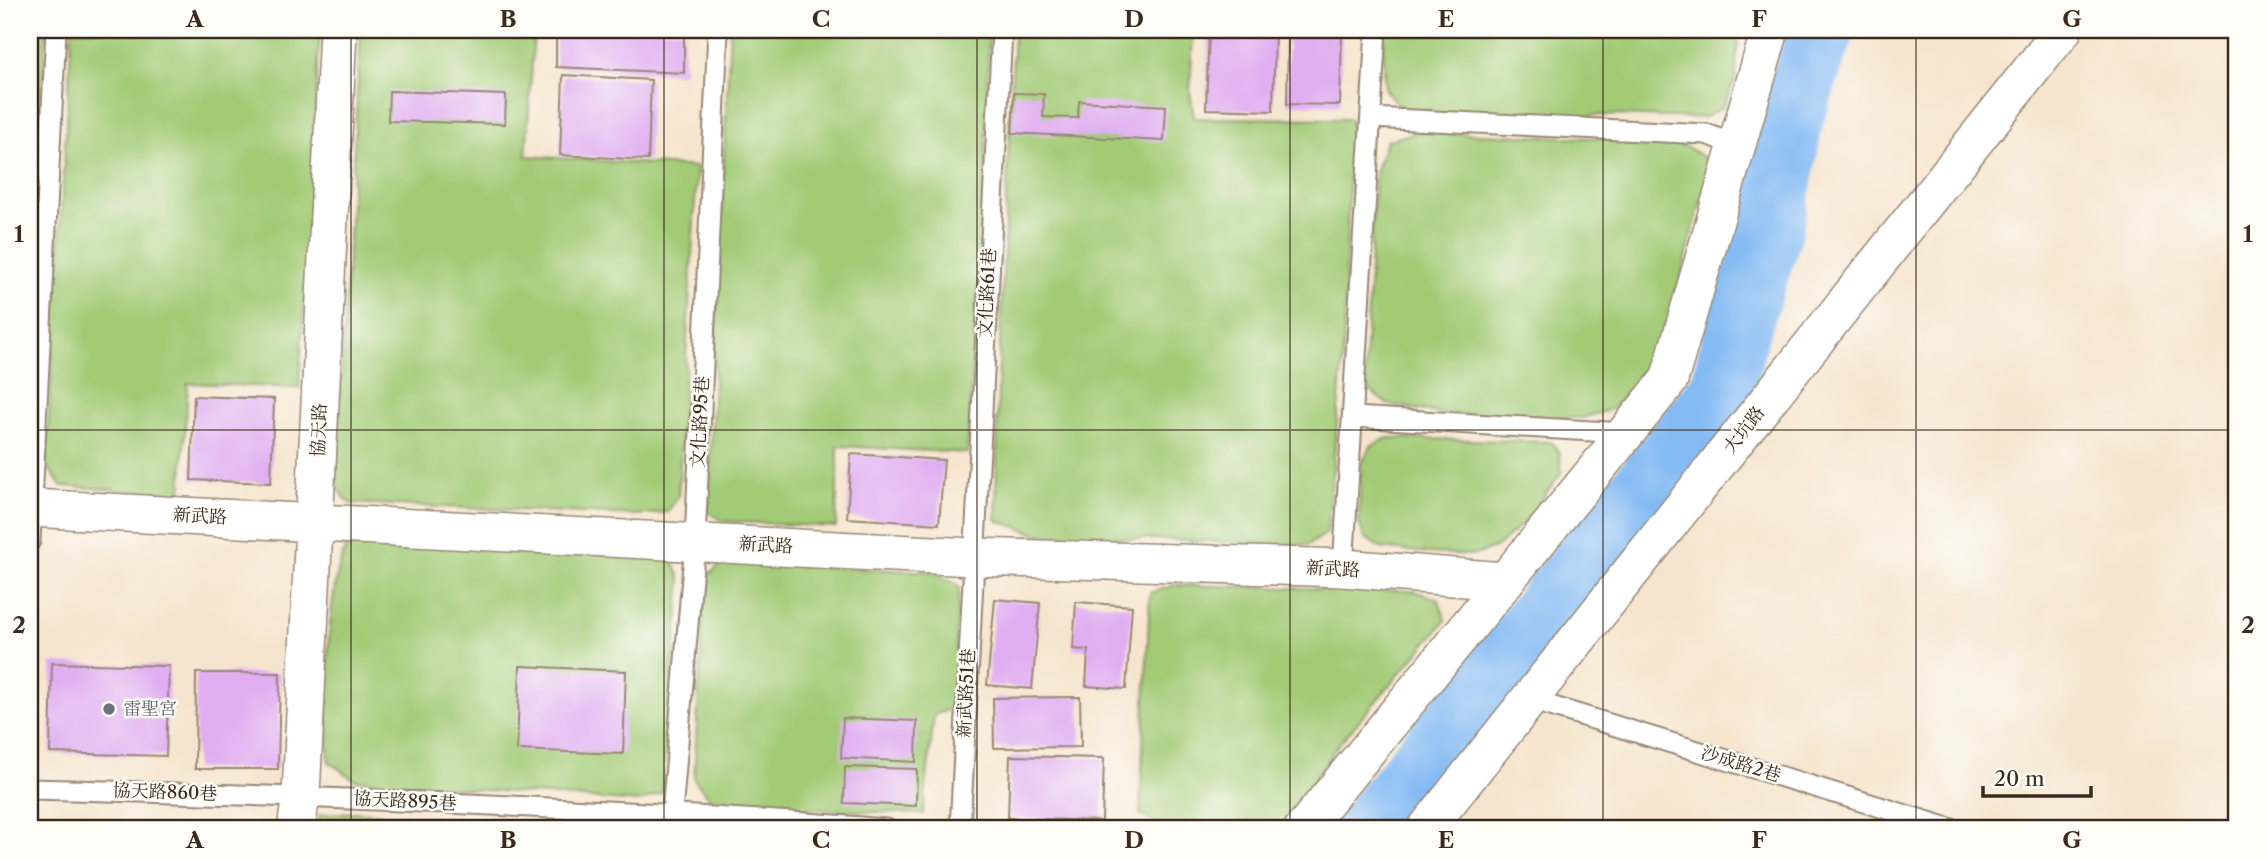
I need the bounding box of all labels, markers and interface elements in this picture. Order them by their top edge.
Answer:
text: A [185,5,205,33]
text: B [499,5,517,33]
text: C [812,5,830,33]
text: D [1124,5,1144,33]
text: E [1438,5,1454,33]
text: F [1751,5,1767,33]
text: G [2062,5,2082,33]
text: 1 [14,220,25,248]
text: 1 [2243,220,2254,248]
street label: 文化路61巷 [974,247,1000,339]
street label: 文化路95巷 [687,375,713,469]
street label: 大坑路 [1719,402,1769,458]
street label: 協天路 [307,403,331,457]
street label: 新武路 [172,504,228,528]
street label: 新武路 [738,533,794,557]
street label: 新武路 [1305,557,1361,581]
text: 2 [12,611,26,639]
text: 2 [2241,611,2255,639]
street label: 新武路51巷 [953,648,979,738]
place label: 雷聖宮 [123,698,177,720]
marker: 雷聖宮 [101,701,117,717]
street label: 沙成路2巷 [1698,741,1784,787]
scale bar [1983,754,2092,798]
text: 20 m [1994,766,2045,791]
street label: 協天路860巷 [112,779,218,805]
street label: 協天路895巷 [353,787,457,815]
text: A [185,826,205,854]
text: B [499,826,517,854]
text: C [812,826,830,854]
text: D [1124,826,1144,854]
text: E [1438,826,1454,854]
text: F [1751,826,1767,854]
text: G [2062,826,2082,854]

